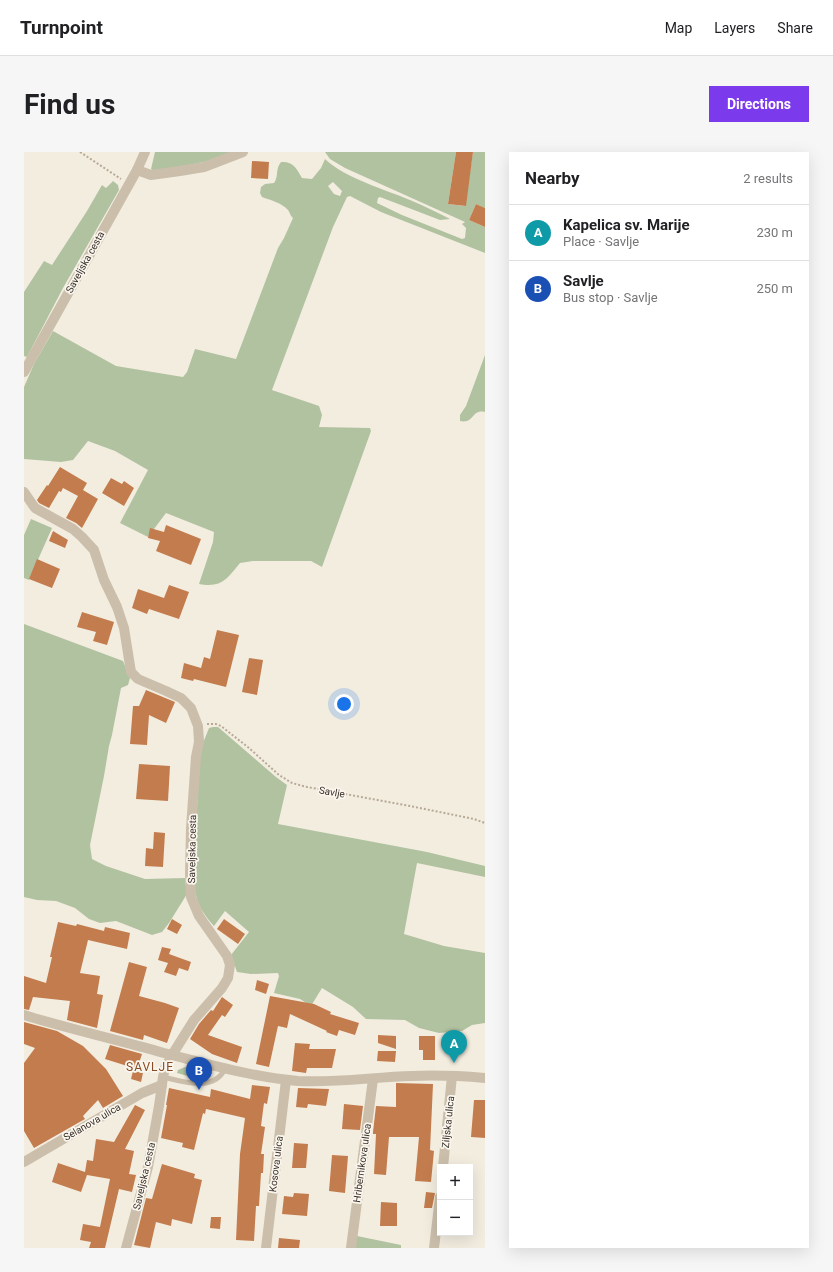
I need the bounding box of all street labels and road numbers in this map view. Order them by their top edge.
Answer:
street label: Saveljska cesta [64,229,106,295]
street label: Savlje [318,784,346,800]
street label: Saveljska cesta [186,815,198,883]
street label: Ziljska ulica [440,1095,456,1149]
street label: Selanova ulica [62,1101,122,1143]
street label: Hribernikova ulica [351,1123,373,1203]
street label: Kosova ulica [267,1135,285,1193]
street label: Saveljska cesta [131,1141,157,1211]

